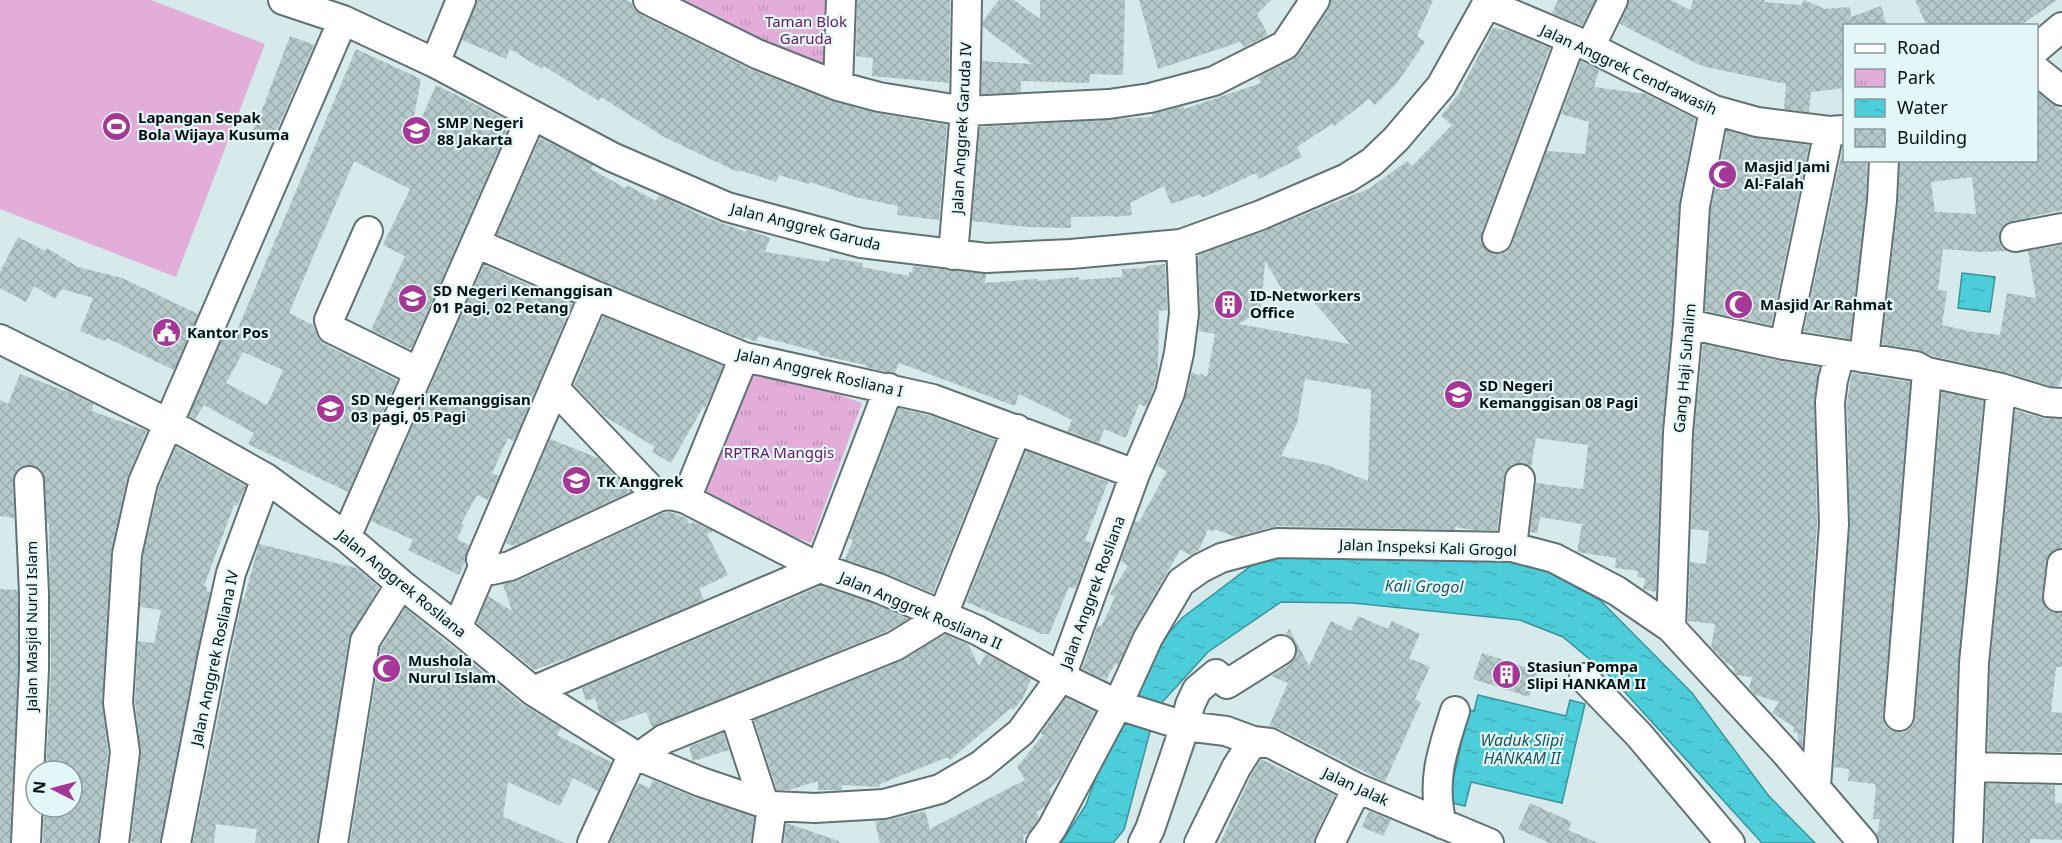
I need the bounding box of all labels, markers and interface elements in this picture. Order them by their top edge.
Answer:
park label: Taman Blok Garuda [765,11,847,48]
street label: Jalan Anggrek Cendrawasih [1536,18,1721,119]
legend [1843,24,2038,162]
text: Road [1897,35,1940,59]
street label: Jalan Anggrek Garuda IV [946,42,975,216]
text: Park [1897,65,1935,89]
text: Water [1897,95,1948,119]
place label: Lapangan Sepak Bola Wijaya Kusuma [138,107,289,144]
sports icon: Lapangan Sepak Bola Wijaya Kusuma [101,110,133,142]
place label: SMP Negeri 88 Jakarta [437,112,523,149]
school or university icon: SMP Negeri 88 Jakarta [400,115,432,147]
text: Building [1897,125,1967,149]
place label: Masjid Jami Al-Falah [1744,156,1830,193]
mosque icon: Masjid Jami Al-Falah [1707,159,1739,191]
street label: Jalan Anggrek Garuda [727,197,883,254]
place label: SD Negeri Kemanggisan 01 Pagi, 02 Petang [433,280,613,317]
school or university icon: SD Negeri Kemanggisan 01 Pagi, 02 Petang [396,283,428,315]
place label: ID-Networkers Office [1250,285,1361,322]
building icon: ID-Networkers Office [1213,288,1245,320]
mosque icon: Masjid Ar Rahmat [1723,288,1755,320]
place label: Masjid Ar Rahmat [1760,294,1893,314]
street label: Gang Haji Suhalim [1668,302,1700,434]
public building icon: Kantor Pos [150,316,182,348]
place label: Kantor Pos [187,322,268,342]
street label: Jalan Anggrek Rosliana I [733,343,905,401]
place label: SD Negeri Kemanggisan 08 Pagi [1479,375,1638,412]
school or university icon: SD Negeri Kemanggisan 08 Pagi [1442,378,1474,410]
place label: SD Negeri Kemanggisan 03 pagi, 05 Pagi [351,389,531,426]
school or university icon: SD Negeri Kemanggisan 03 pagi, 05 Pagi [314,392,346,424]
park label: RPTRA Manggis [724,442,834,462]
school or university icon: TK Anggrek [560,465,592,497]
place label: TK Anggrek [597,471,684,491]
street label: Jalan Anggrek Rosliana [1054,513,1129,673]
street label: Jalan Anggrek Rosliana [332,523,471,641]
street label: Jalan Inspeksi Kali Grogol [1337,534,1517,560]
street label: Jalan Masjid Nurul Islam [21,541,41,713]
street label: Jalan Anggrek Rosliana II [835,566,1005,653]
street label: Jalan Anggrek Rosliana IV [185,568,242,750]
water label: Kali Grogol [1384,574,1464,598]
place label: Mushola Nurul Islam [408,650,496,687]
mosque icon: Mushola Nurul Islam [371,653,403,685]
place label: Stasiun Pompa Slipi HANKAM II [1527,656,1646,693]
building icon: Stasiun Pompa Slipi HANKAM II [1490,659,1522,691]
water label: Waduk Slipi HANKAM II [1481,729,1564,769]
north arrow [24,759,84,819]
street label: Jalan Jalak [1318,761,1392,810]
text: N [27,780,51,795]

